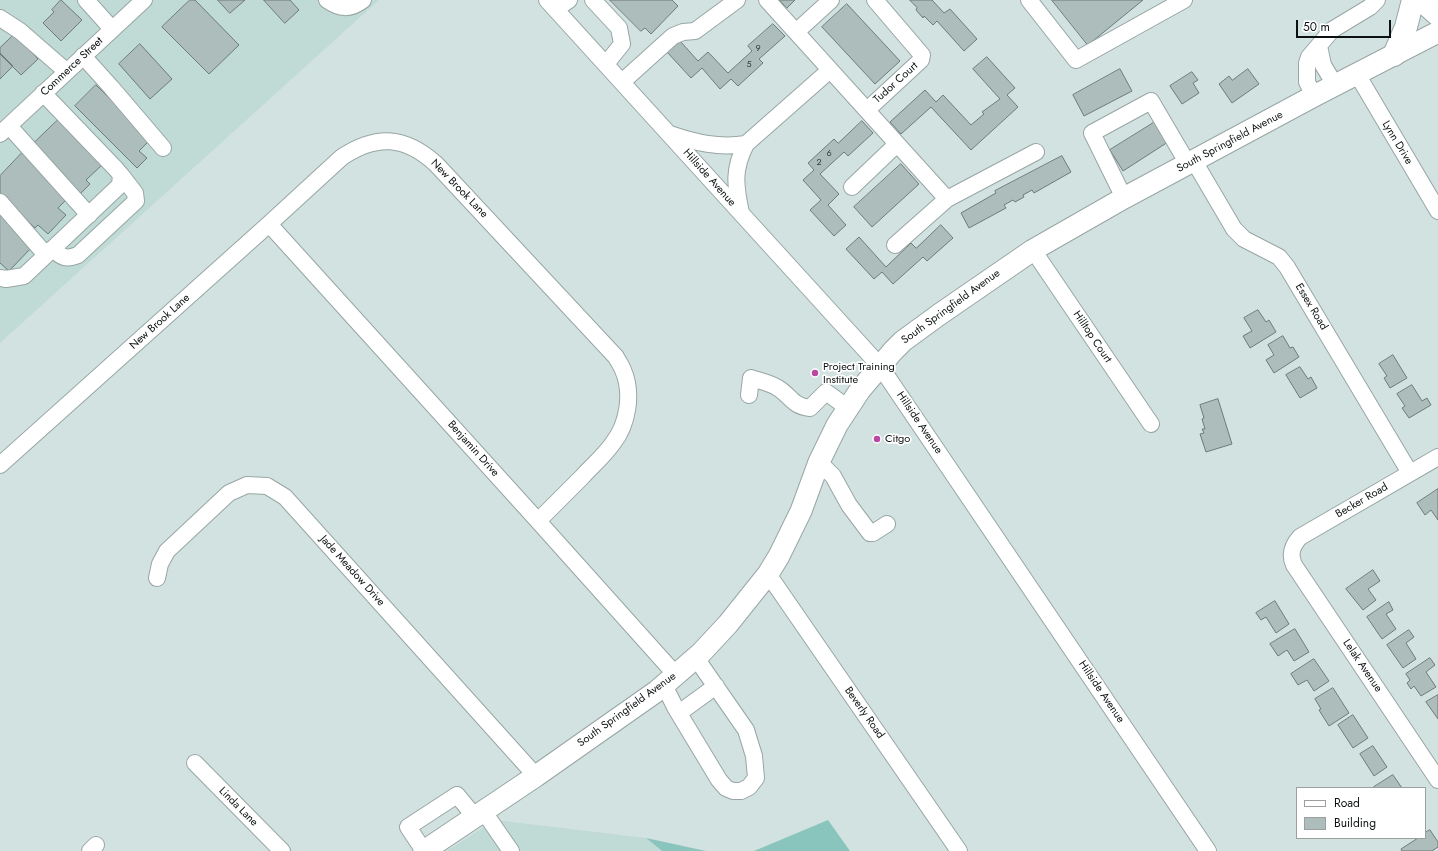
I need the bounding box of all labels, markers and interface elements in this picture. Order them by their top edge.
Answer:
scale bar [1298,12,1393,38]
text: 50 m [1303,18,1330,36]
street label: Commerce Street [38,35,106,99]
house number: 9 [755,44,761,54]
house number: 5 [746,60,752,70]
street label: Tudor Court [871,60,921,106]
street label: South Springfield Avenue [1175,108,1285,176]
street label: Lynn Drive [1379,119,1415,167]
street label: Hillside Avenue [680,147,738,209]
house number: 6 [826,149,832,159]
street label: New Brook Lane [428,157,490,221]
house number: 2 [816,158,822,168]
street label: South Springfield Avenue [899,267,1003,347]
street label: Essex Road [1292,281,1330,333]
street label: New Brook Lane [127,292,193,352]
street label: Hilltop Court [1070,309,1114,365]
place label: Project Training Institute [823,360,895,386]
marker: Project Training Institute [810,368,820,378]
street label: Hillside Avenue [893,389,945,457]
street label: Benjamin Drive [444,418,502,480]
place label: Citgo [885,432,910,446]
marker: Citgo [872,434,882,444]
street label: Becker Road [1333,481,1391,521]
street label: Jade Meadow Drive [317,533,387,609]
street label: Lelak Avenue [1340,637,1384,695]
street label: Hillside Avenue [1075,658,1127,726]
street label: South Springfield Avenue [575,670,679,750]
street label: Beverly Road [841,685,887,741]
street label: Linda Lane [216,785,260,829]
legend [1296,787,1426,839]
text: Road [1334,794,1360,812]
text: Building [1334,814,1376,832]

